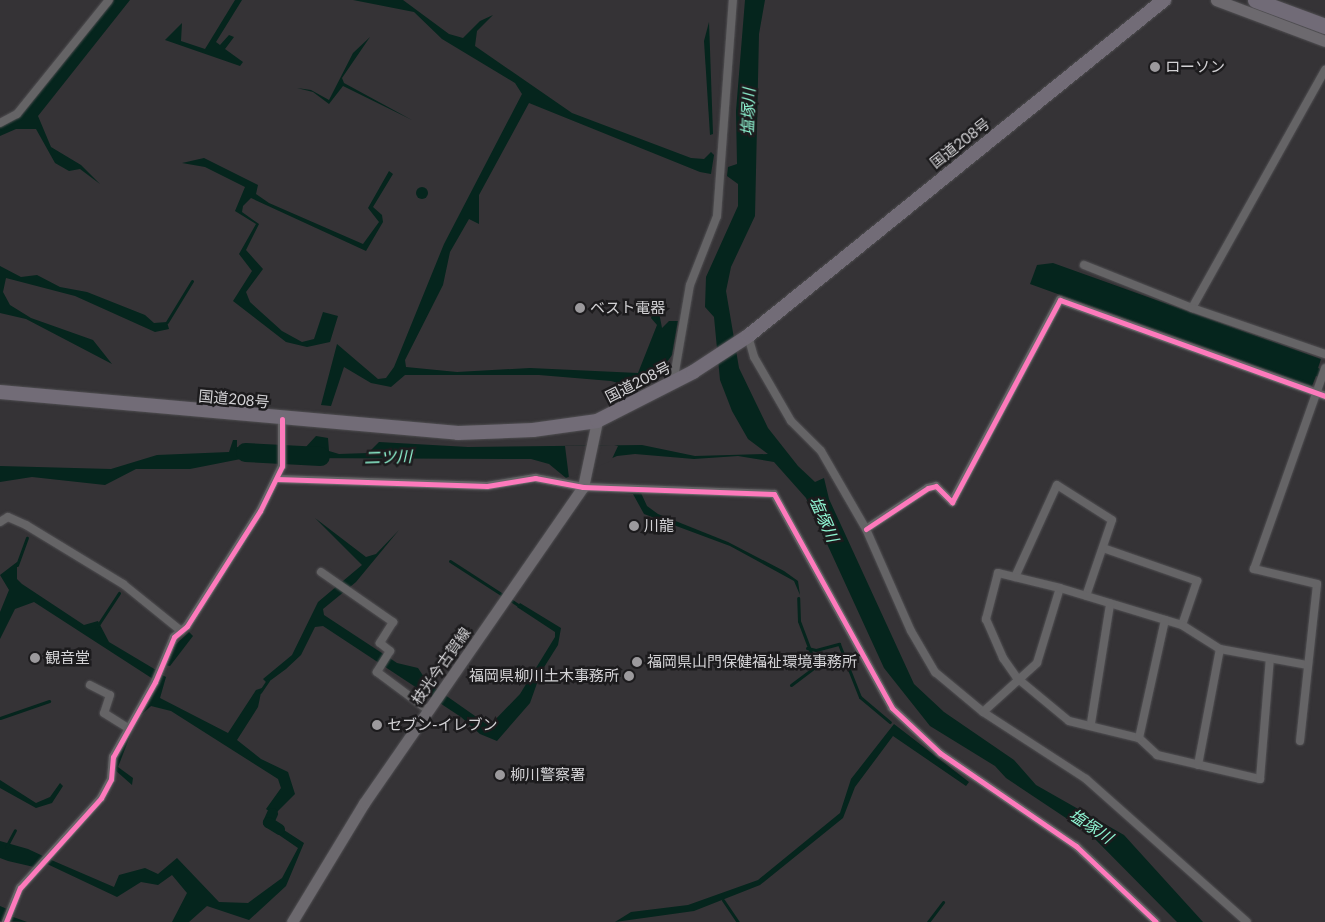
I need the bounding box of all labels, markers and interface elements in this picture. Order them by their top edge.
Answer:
place label: ローソン [1165,58,1225,76]
marker: ローソン [1149,61,1161,73]
water label: 塩塚川 [738,88,758,136]
street label: 国道208号 [926,114,994,172]
place label: ベスト電器 [590,299,665,317]
marker: ベスト電器 [574,302,586,314]
street label: 国道208号 [602,358,674,406]
street label: 国道208号 [198,387,270,411]
water label: 二ツ川 [364,447,412,467]
water label: 塩塚川 [805,493,843,545]
place label: 川龍 [644,517,674,535]
marker: 川龍 [628,520,640,532]
street label: 枝光今古賀線 [408,624,474,708]
place label: 観音堂 [45,649,90,667]
marker: 観音堂 [29,652,41,664]
place label: 福岡県山門保健福祉環境事務所 [647,653,857,671]
marker: 福岡県山門保健福祉環境事務所 [631,656,643,668]
place label: 福岡県柳川土木事務所 [469,667,619,685]
marker: 福岡県柳川土木事務所 [623,670,635,682]
place label: セブン-イレブン [387,716,498,734]
marker: セブン-イレブン [371,719,383,731]
place label: 柳川警察署 [510,766,585,784]
marker: 柳川警察署 [494,769,506,781]
water label: 塩塚川 [1066,805,1116,847]

